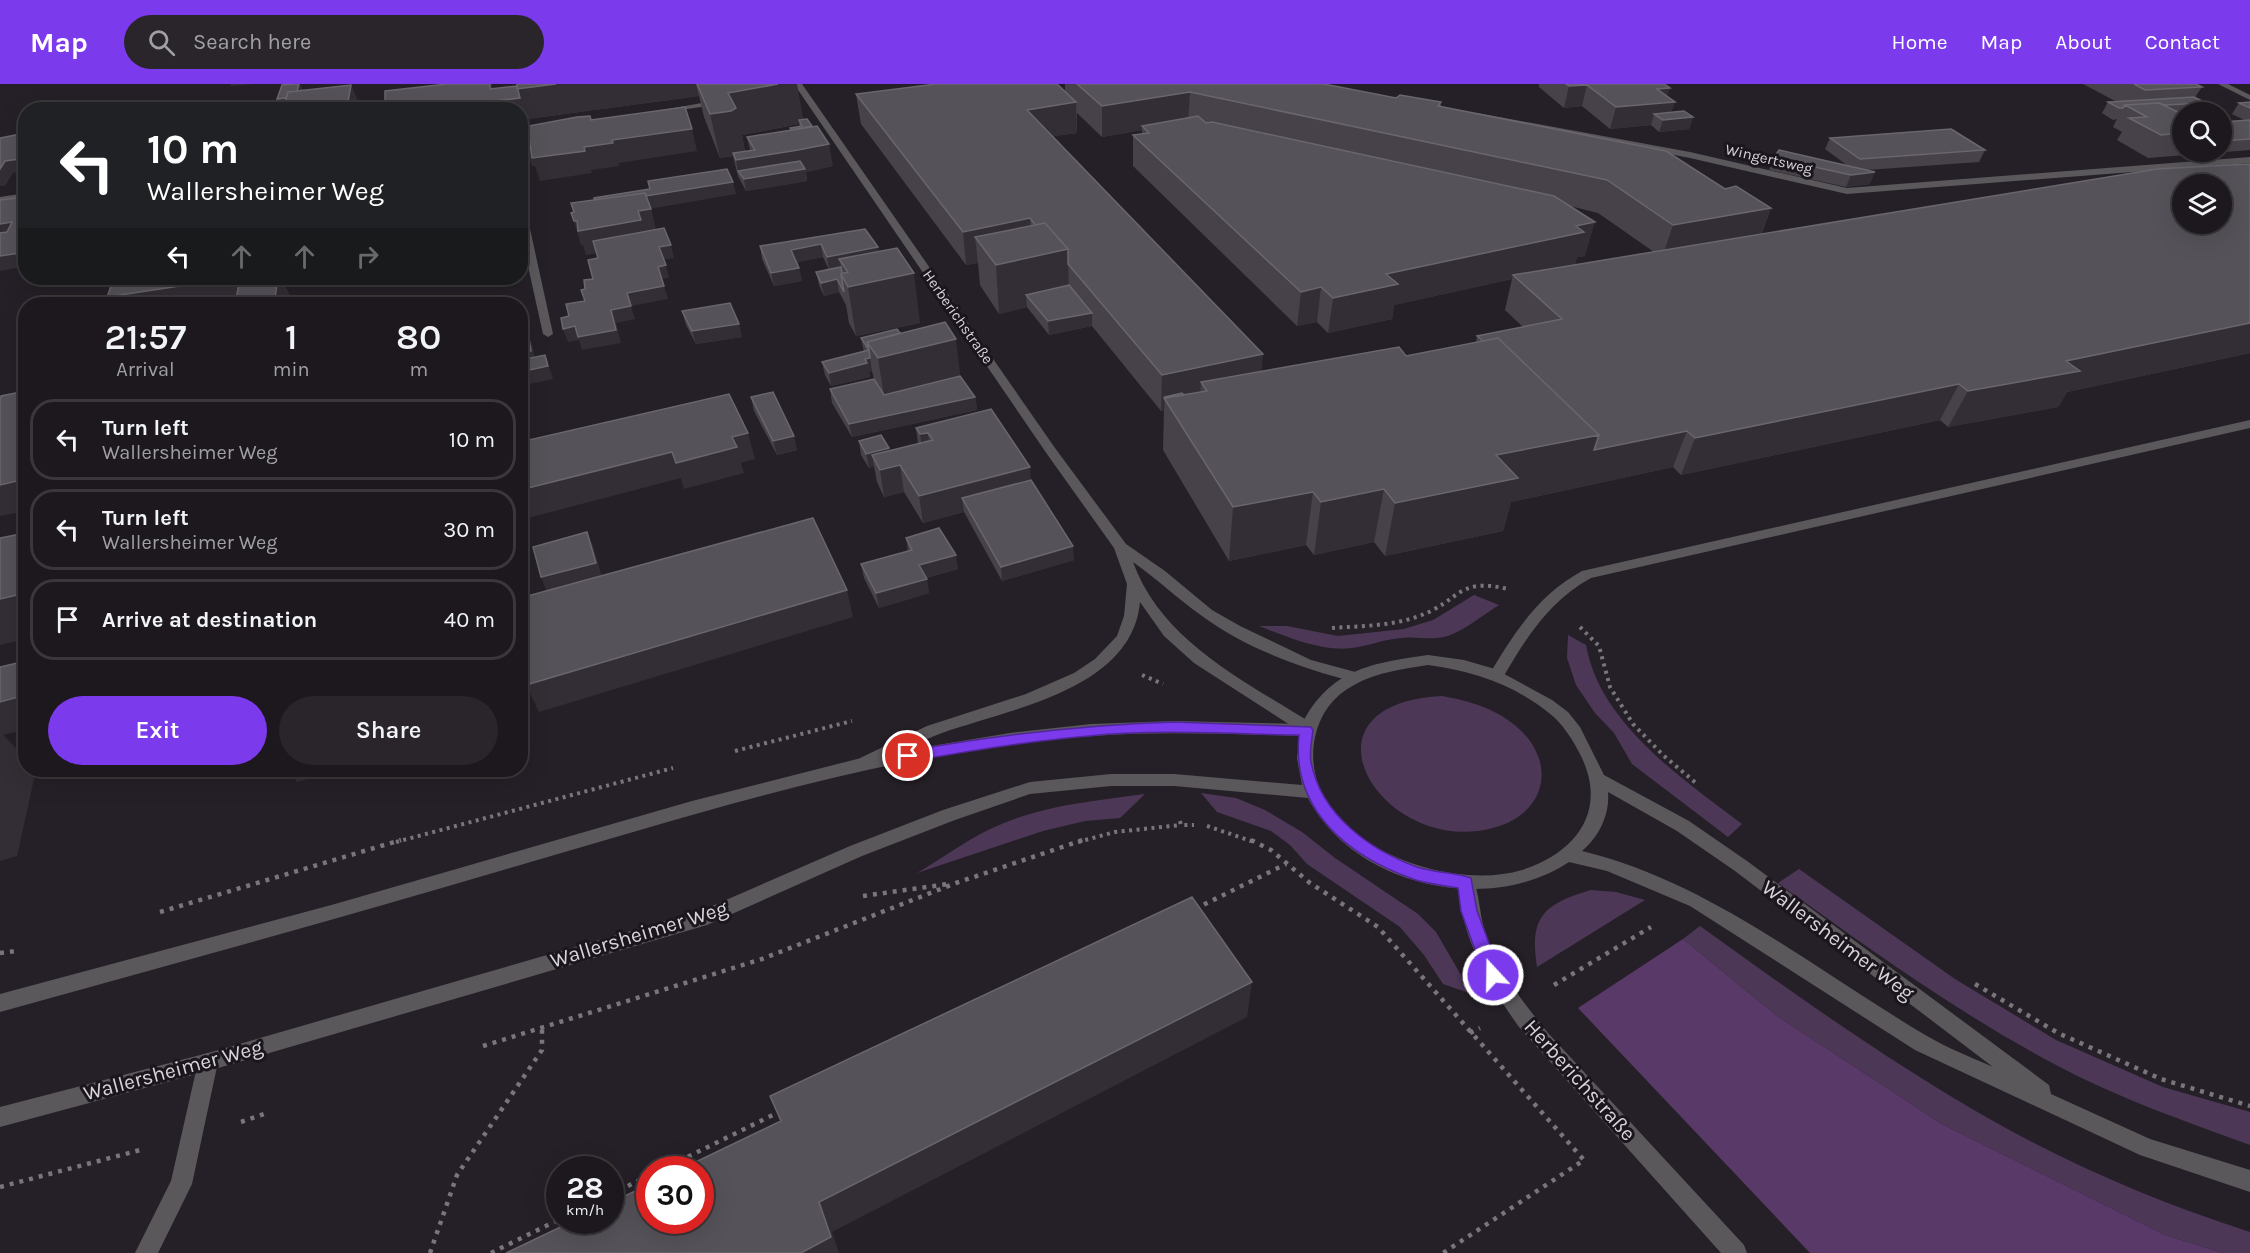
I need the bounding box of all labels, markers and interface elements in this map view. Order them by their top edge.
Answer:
search box [124,15,544,69]
text: Map [30,26,88,59]
icon: search [145,26,178,59]
text: Search here [193,29,311,55]
text: Home [1892,30,1948,54]
text: Map [1981,30,2022,54]
text: About [2055,30,2112,54]
text: Contact [2145,30,2220,54]
map controls [2172,102,2232,234]
button: search [2172,102,2232,162]
text: 10 m [147,124,239,174]
icon: left [48,126,126,204]
street label: Wingertsweg [1724,140,1815,178]
button: layers [2172,174,2232,234]
text: Wallersheimer Weg [147,175,384,207]
icon: left [162,240,195,273]
icon: ahead [225,240,258,273]
icon: ahead [288,240,321,273]
icon: right [351,240,384,273]
street label: Herberichstraße [919,267,997,367]
text: 21:57 [105,316,186,358]
text: 1 [285,316,298,358]
text: 80 [396,316,441,358]
text: Arrival [116,358,175,381]
text: min [273,358,310,381]
text: m [409,358,428,381]
text: Turn left [102,415,189,441]
icon: left [51,423,84,456]
text: 10 m [449,427,495,453]
text: Wallersheimer Weg [102,441,278,464]
text: Turn left [102,505,189,531]
icon: left [51,513,84,546]
text: 30 m [443,517,495,543]
text: Wallersheimer Weg [102,531,278,554]
icon: arrive [51,603,84,636]
text: Arrive at destination [102,607,317,633]
text: 40 m [444,607,495,633]
button: Exit [48,696,267,765]
button: Share [279,696,498,765]
pin [882,730,933,781]
icon: arrive [891,739,924,772]
street label: Wallersheimer Weg [1757,875,1919,1005]
street label: Wallersheimer Weg [547,896,731,972]
position arrow [1461,943,1525,1007]
street label: Herberichstraße [1519,1014,1641,1146]
street label: Wallersheimer Weg [81,1035,265,1105]
speed limit sign: 30 [636,1156,714,1234]
text: 28 [566,1170,604,1206]
text: km/h [566,1201,604,1219]

